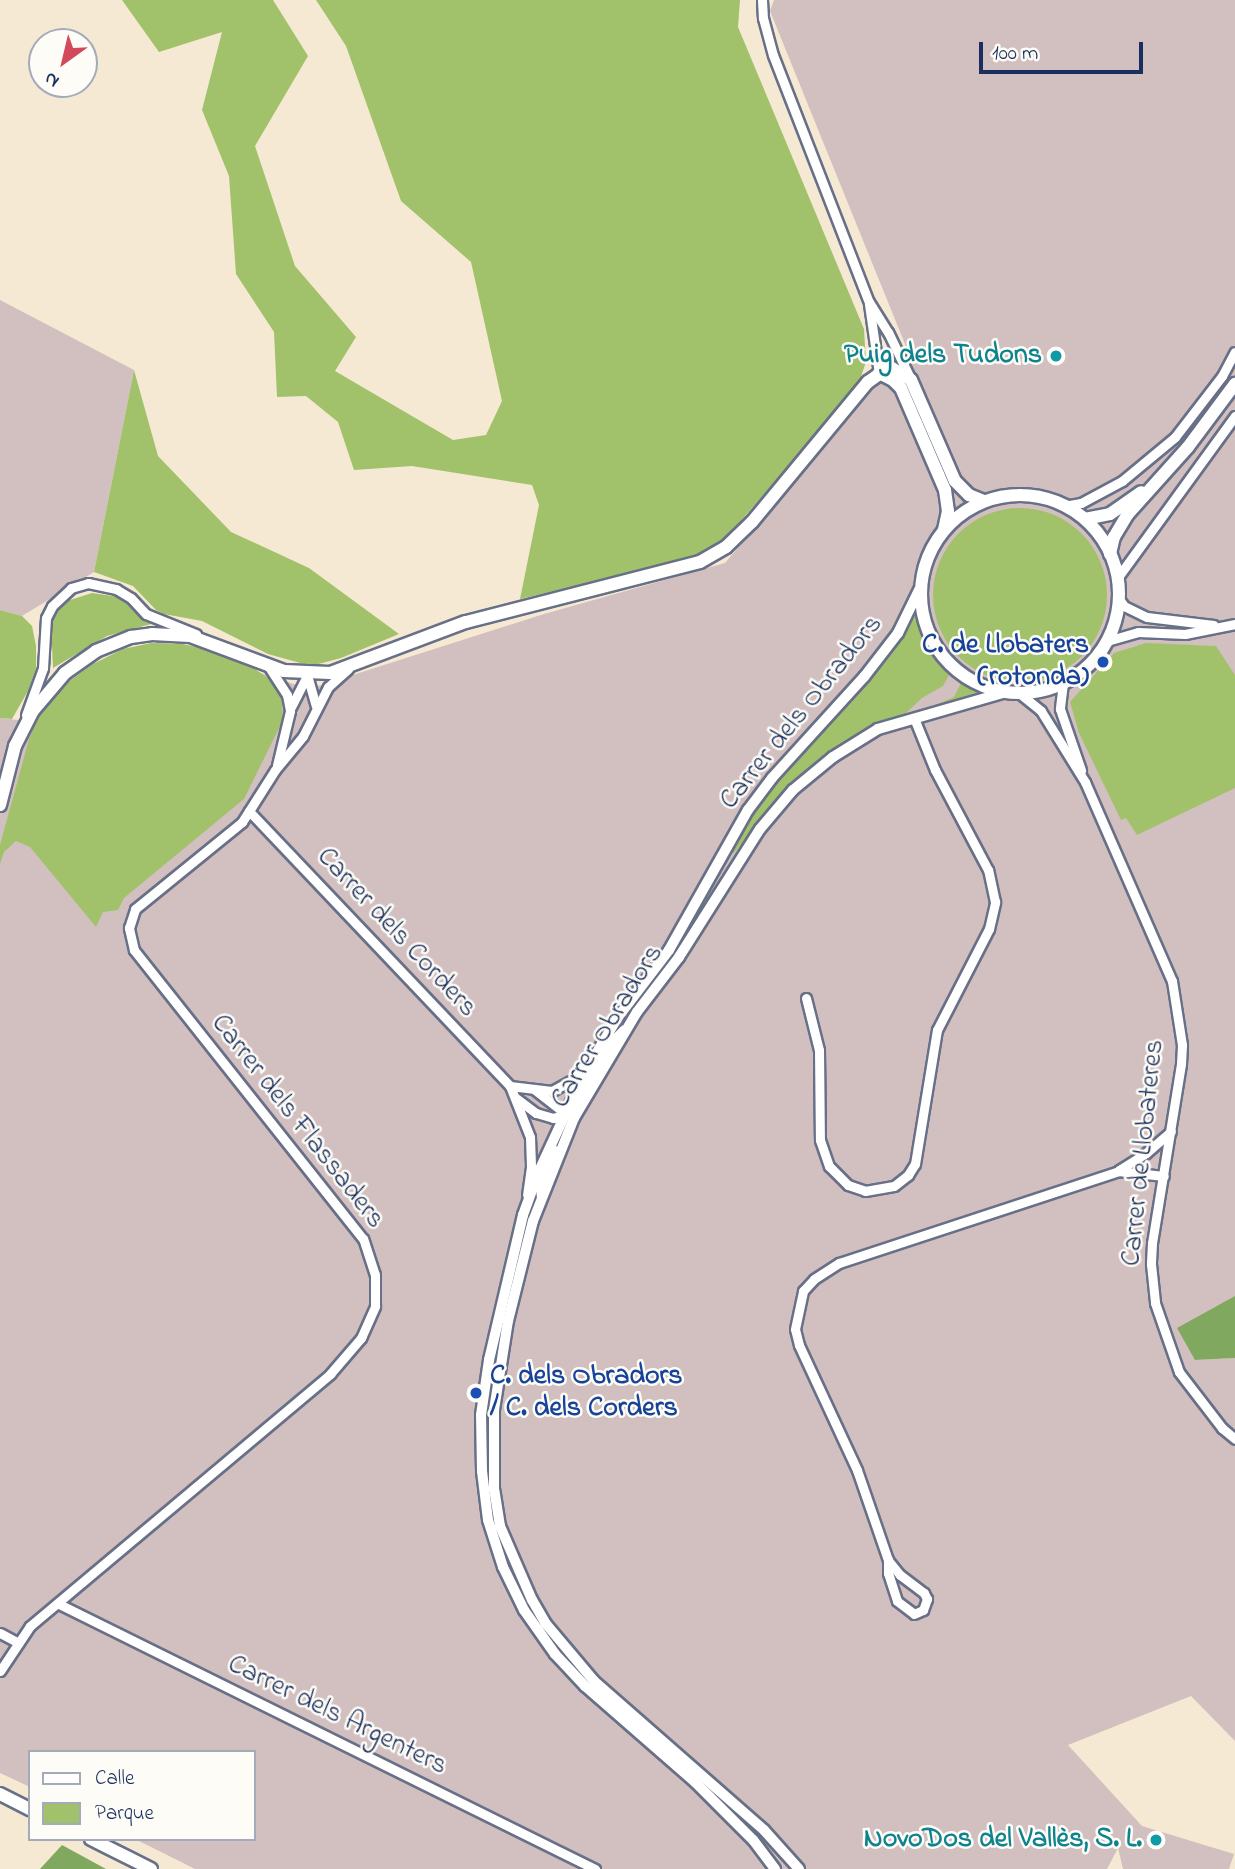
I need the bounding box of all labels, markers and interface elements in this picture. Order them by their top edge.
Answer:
north arrow [28,28,98,98]
scale bar [983,28,1148,72]
text: 100 m [992,39,1038,69]
text: N [39,64,65,94]
place label: Puig dels Tudons [844,339,1042,373]
marker: Puig dels Tudons [1048,348,1064,364]
street label: Carrer dels Obradors [713,609,891,817]
place label: C. de Llobaters (rotonda) [922,629,1089,695]
marker: C. de Llobaters (rotonda) [1095,654,1111,670]
street label: Carrer dels Corders [309,841,483,1025]
street label: Carrer Obradors [544,939,672,1115]
street label: Carrer dels Flassaders [203,1008,391,1236]
street label: Carrer de Llobateres [1115,1038,1173,1268]
place label: C. dels Obradors / C. dels Corders [490,1360,683,1426]
marker: C. dels Obradors / C. dels Corders [468,1385,484,1401]
street label: Carrer dels Argenters [222,1648,452,1784]
legend [28,1750,256,1841]
text: Calle [95,1764,134,1794]
text: Parque [95,1799,154,1829]
place label: NovoDos del Vallès, S. L. [864,1823,1142,1857]
marker: NovoDos del Vallès, S. L. [1148,1832,1164,1848]

